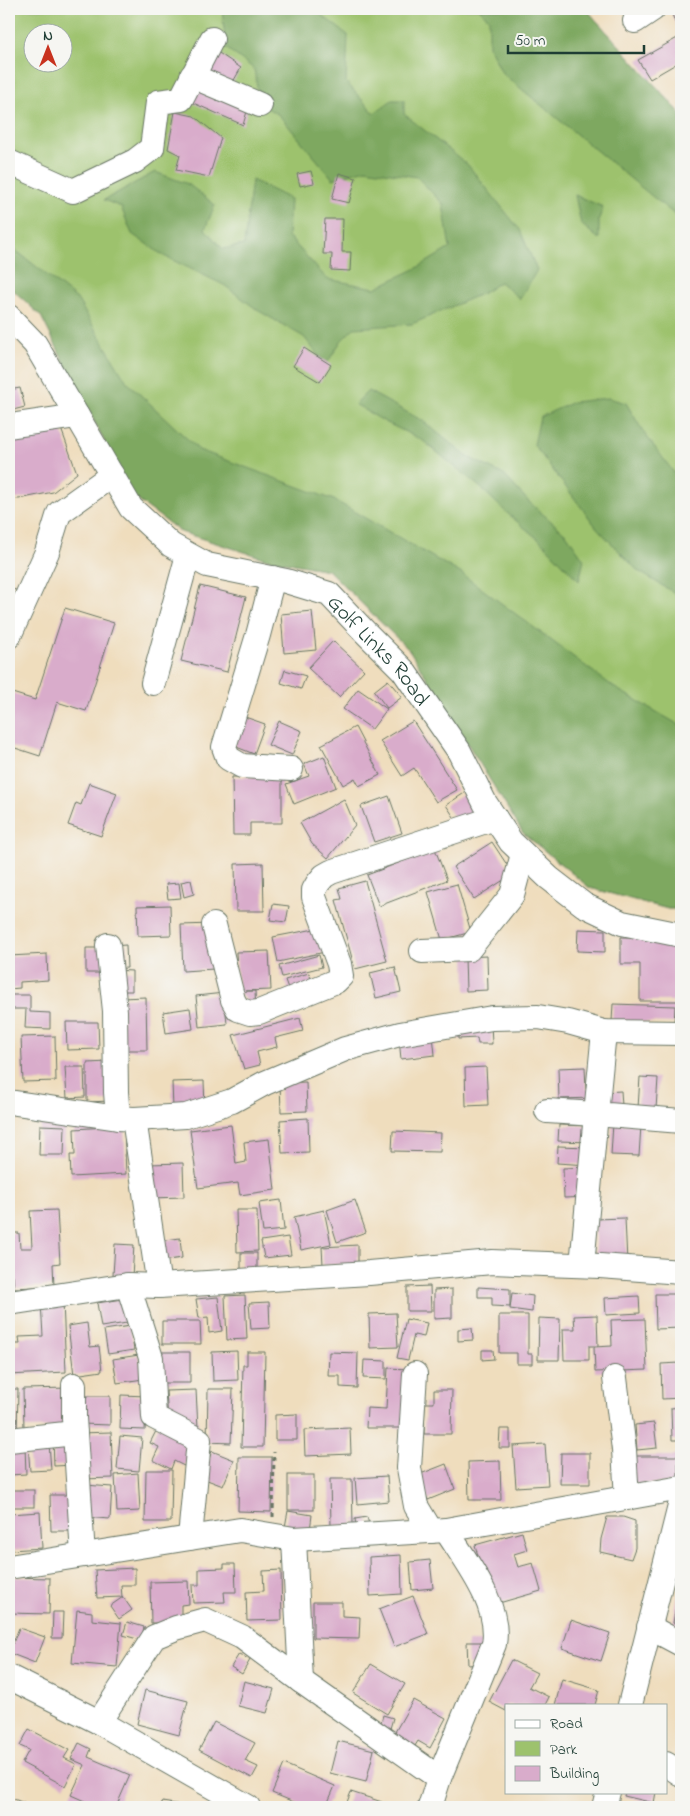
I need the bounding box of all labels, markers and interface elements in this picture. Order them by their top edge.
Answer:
north arrow [22,22,72,72]
scale bar [508,22,644,54]
text: N [43,26,53,47]
text: 50 m [515,30,546,52]
street label: Golf Links Road [318,588,436,714]
legend [505,1704,668,1794]
text: Road [550,1713,583,1735]
text: Park [550,1739,578,1761]
text: Building [549,1763,599,1786]

